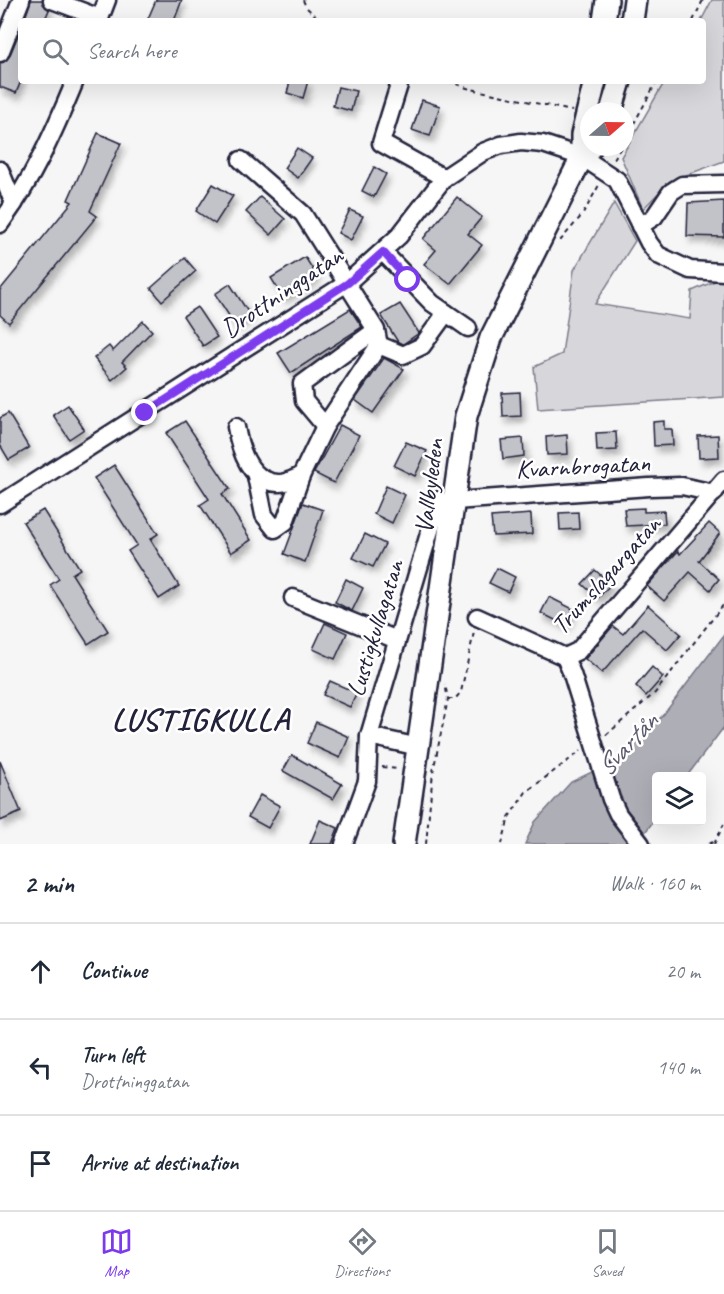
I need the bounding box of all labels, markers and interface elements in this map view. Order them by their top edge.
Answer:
search box [18,18,706,84]
icon: search [39,35,72,68]
text: Search here [87,37,177,65]
north arrow [580,102,634,156]
street label: Drottninggatan [215,238,350,345]
route start [394,266,420,292]
route end [131,399,157,425]
street label: Vallbyleden [407,436,451,535]
street label: Kvarnbrogatan [515,446,651,486]
street label: Trumslagargatan [544,508,669,641]
street label: Lustigkullagatan [339,554,412,700]
district label: LUSTIGKULLA [112,699,291,740]
water label: Svartån [589,704,666,783]
map controls [652,772,706,826]
button: layers [652,772,706,826]
text: 2 min [24,867,74,900]
text: Walk · 160 m [610,871,700,896]
icon: ahead [24,955,57,988]
text: Continue [81,957,147,985]
text: 20 m [666,959,700,984]
text: Turn left [81,1041,145,1069]
icon: left [24,1051,57,1084]
text: 140 m [657,1055,700,1080]
text: Drottninggatan [81,1069,189,1094]
icon: arrive [24,1147,57,1180]
text: Arrive at destination [81,1149,238,1177]
tab: Map [100,1225,133,1281]
tab: Directions [334,1225,390,1281]
tab: Saved [591,1225,624,1281]

